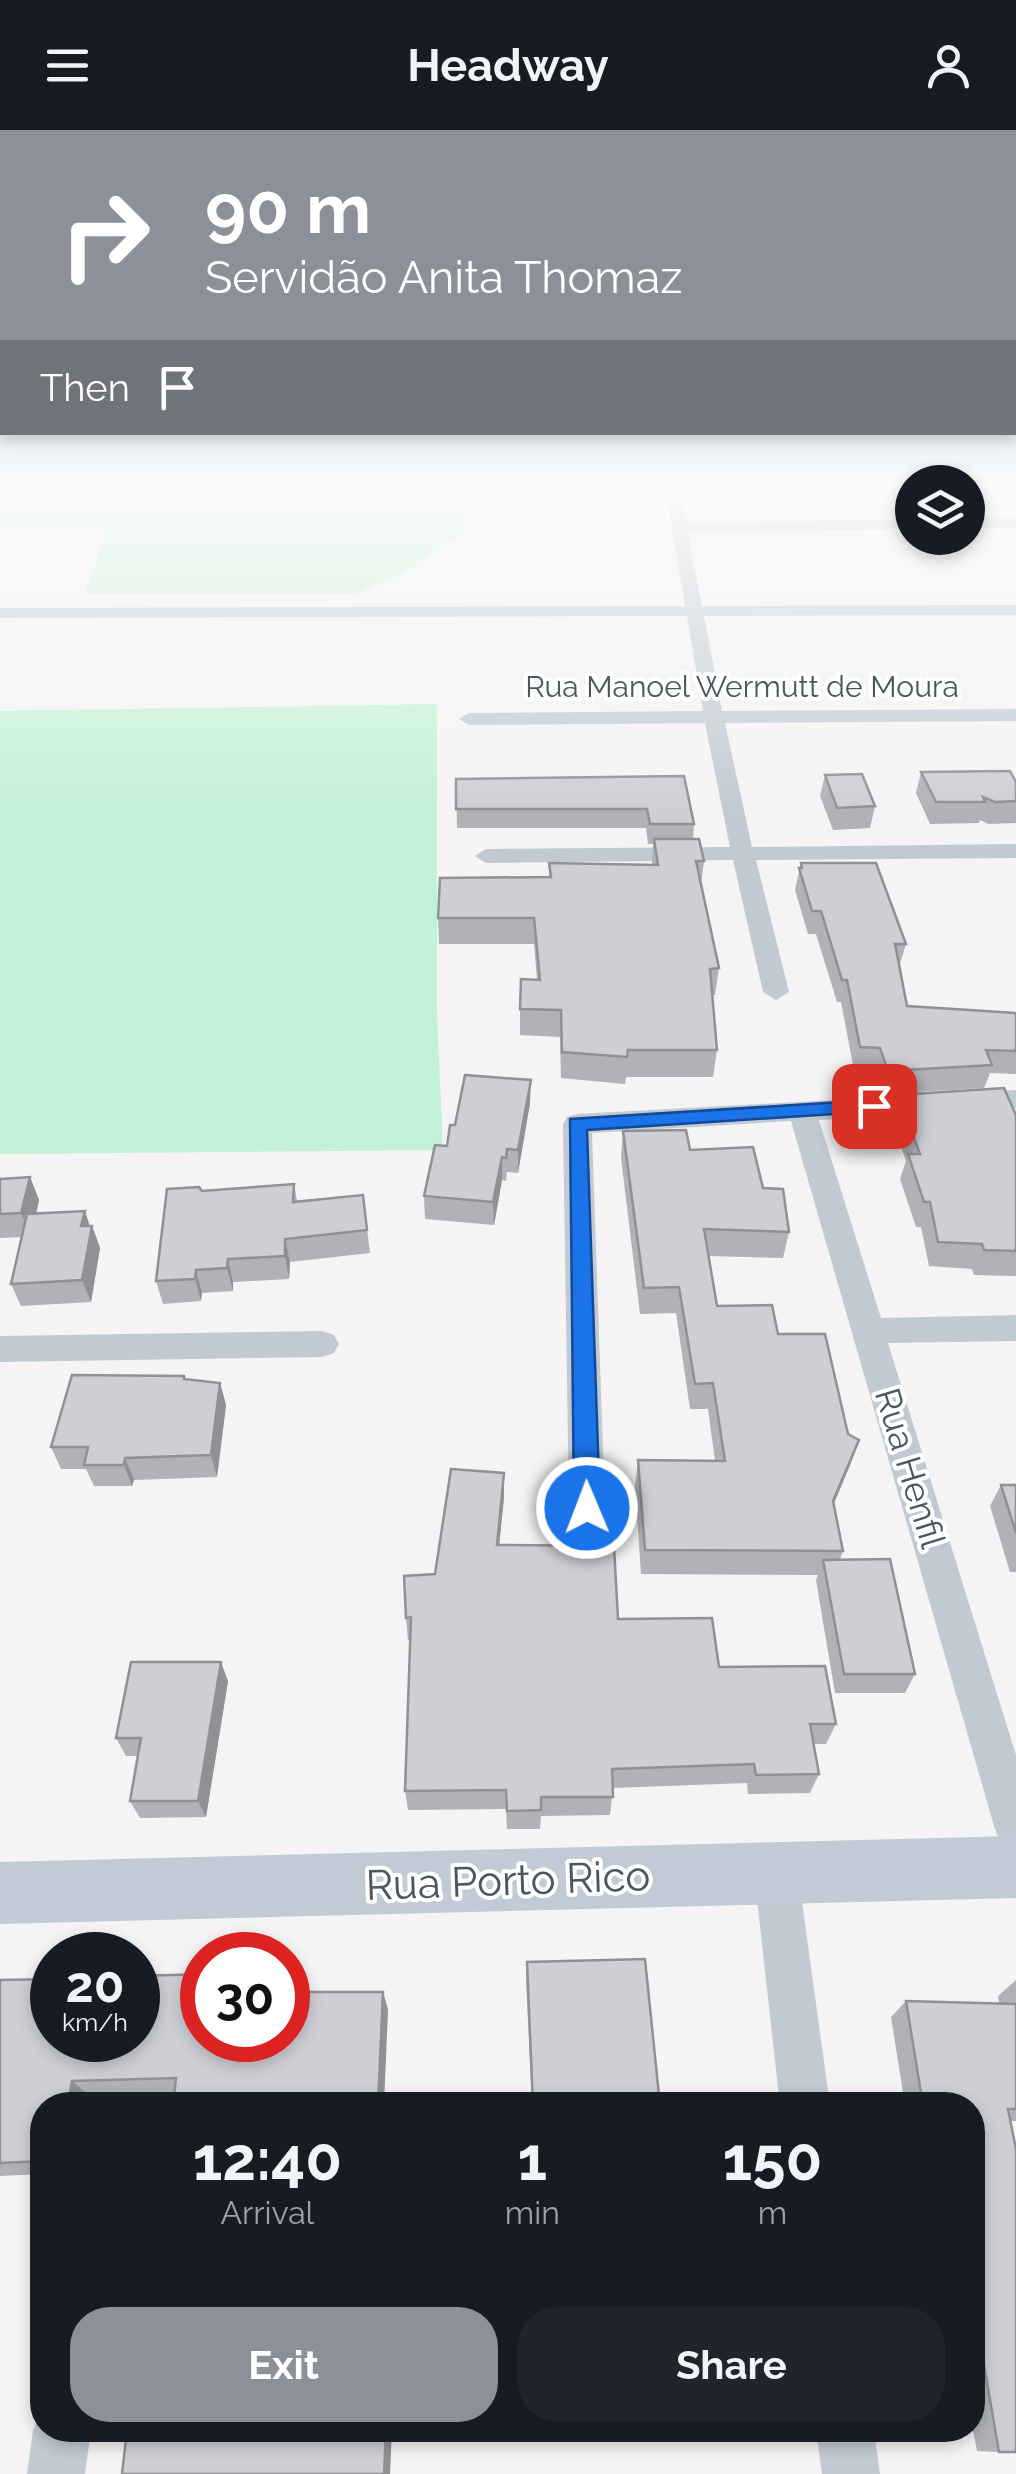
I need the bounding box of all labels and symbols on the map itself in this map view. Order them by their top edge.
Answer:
street label: Rua Manoel Wermutt de Moura [525,669,959,704]
pin [832,1064,917,1149]
street label: Rua Henfil [867,1383,954,1553]
position arrow [535,1456,639,1560]
street label: Rua Porto Rico [365,1851,651,1910]
speed limit sign: 30 [180,1932,310,2062]

